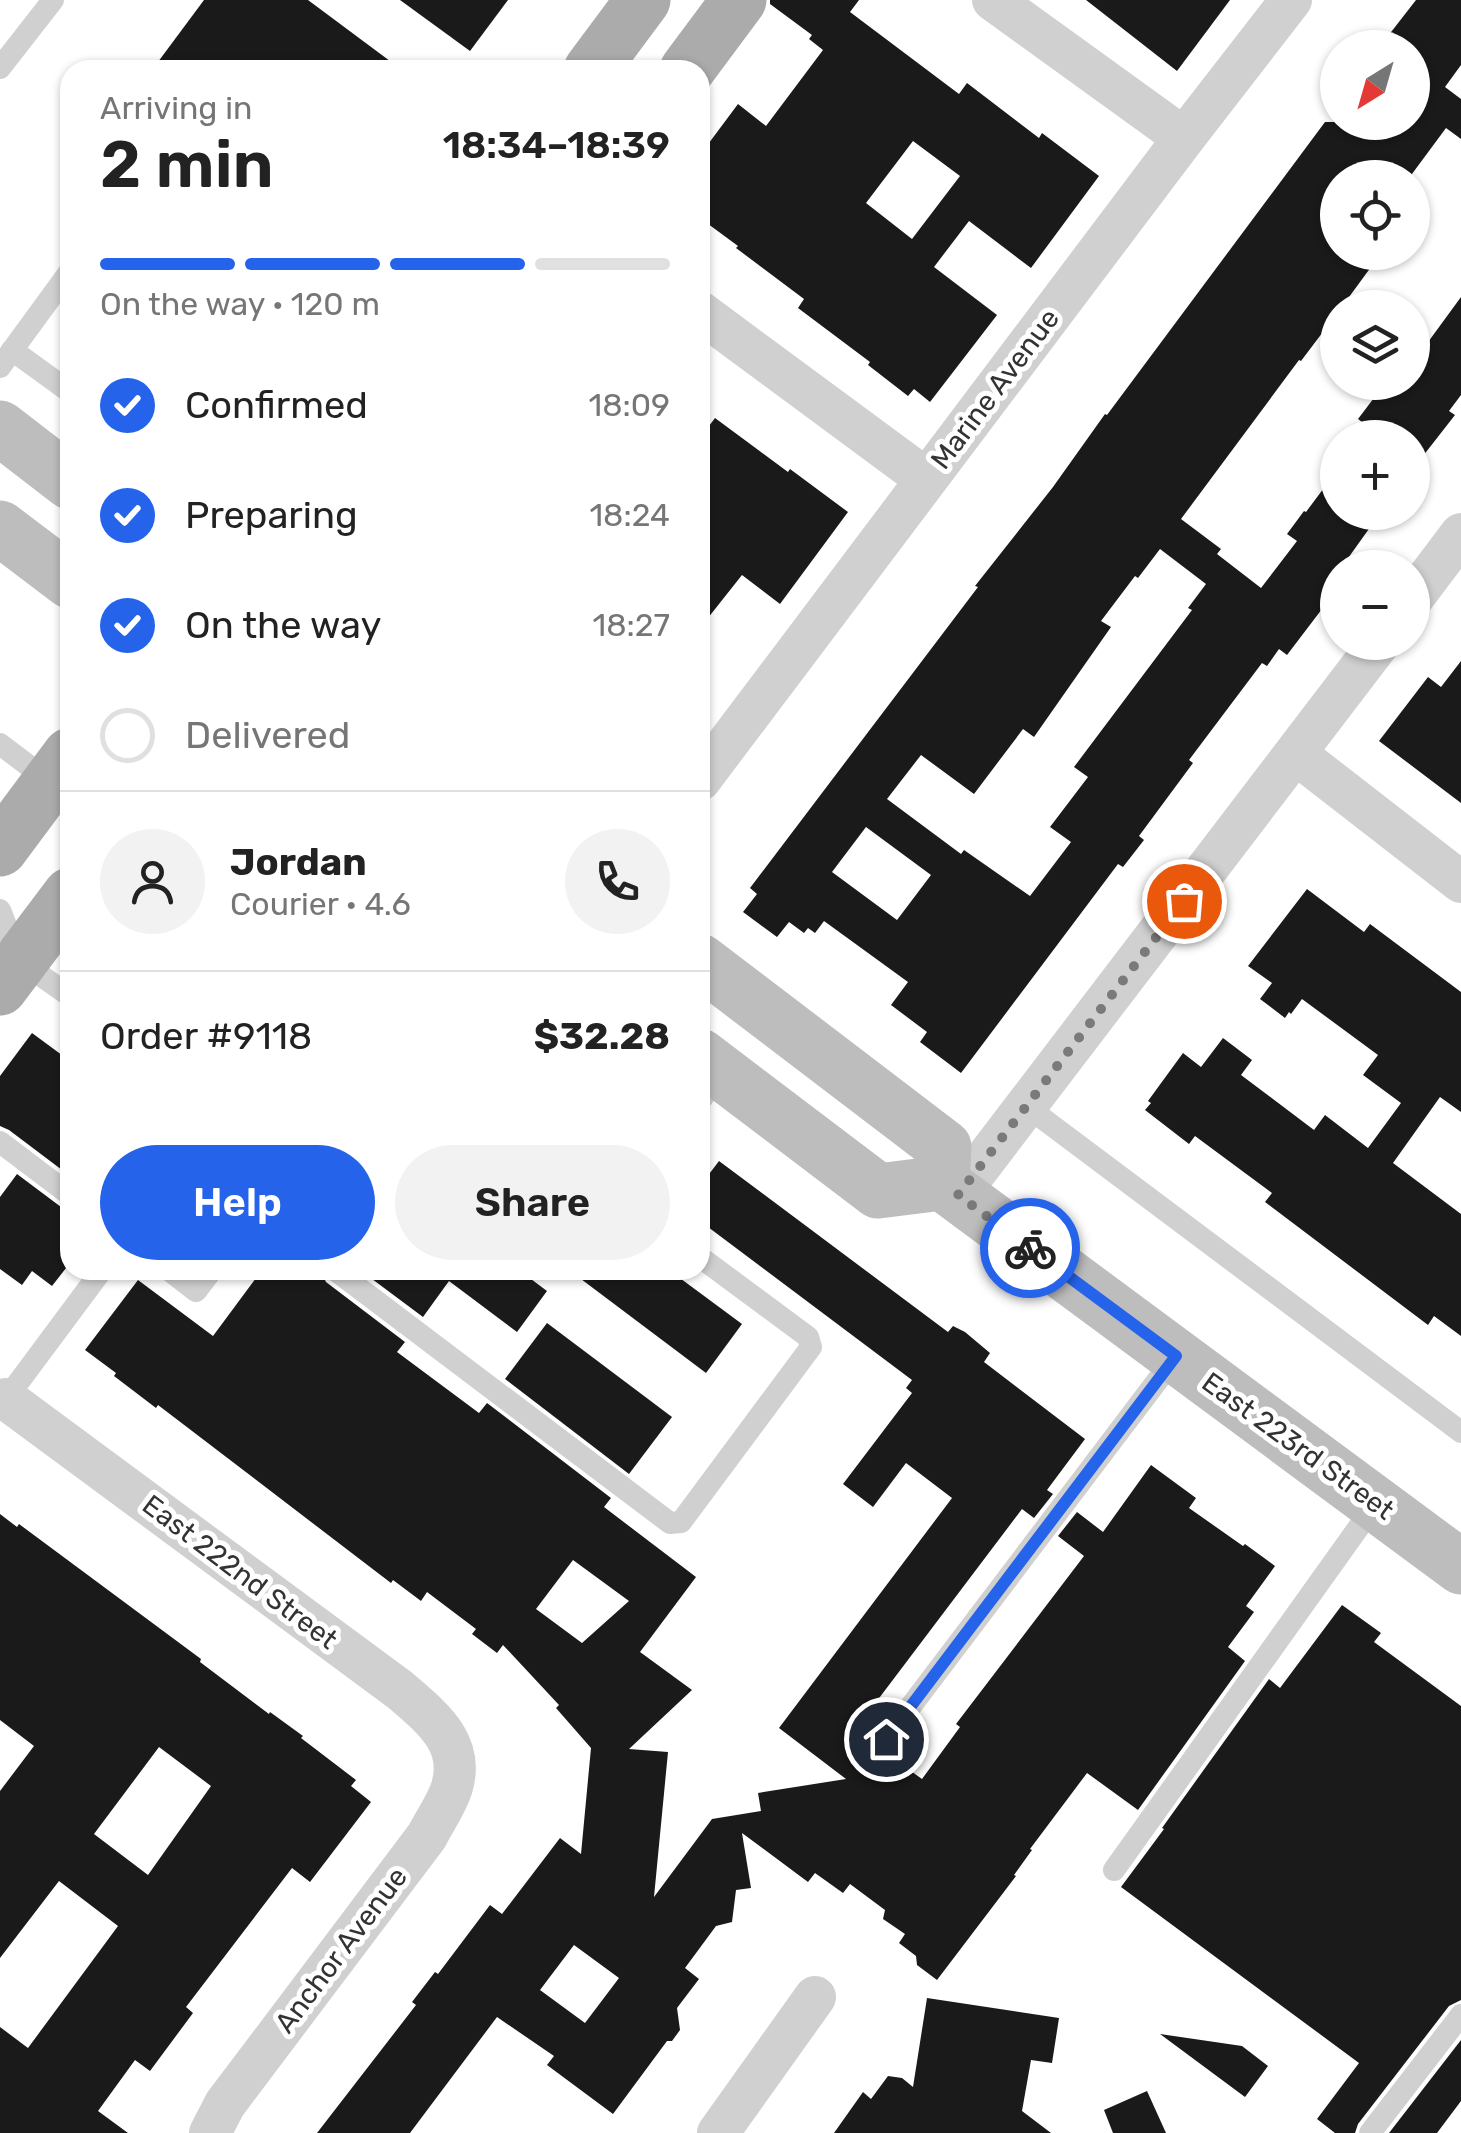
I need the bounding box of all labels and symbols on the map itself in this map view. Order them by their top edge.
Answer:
north arrow [1320,30,1430,140]
street label: Marine Avenue [924,302,1066,476]
pin [1142,859,1227,944]
courier [980,1198,1080,1298]
street label: East 223rd Street [1196,1365,1400,1527]
street label: East 222nd Street [136,1488,344,1656]
pin [844,1697,929,1782]
street label: Anchor Avenue [268,1861,414,2039]

